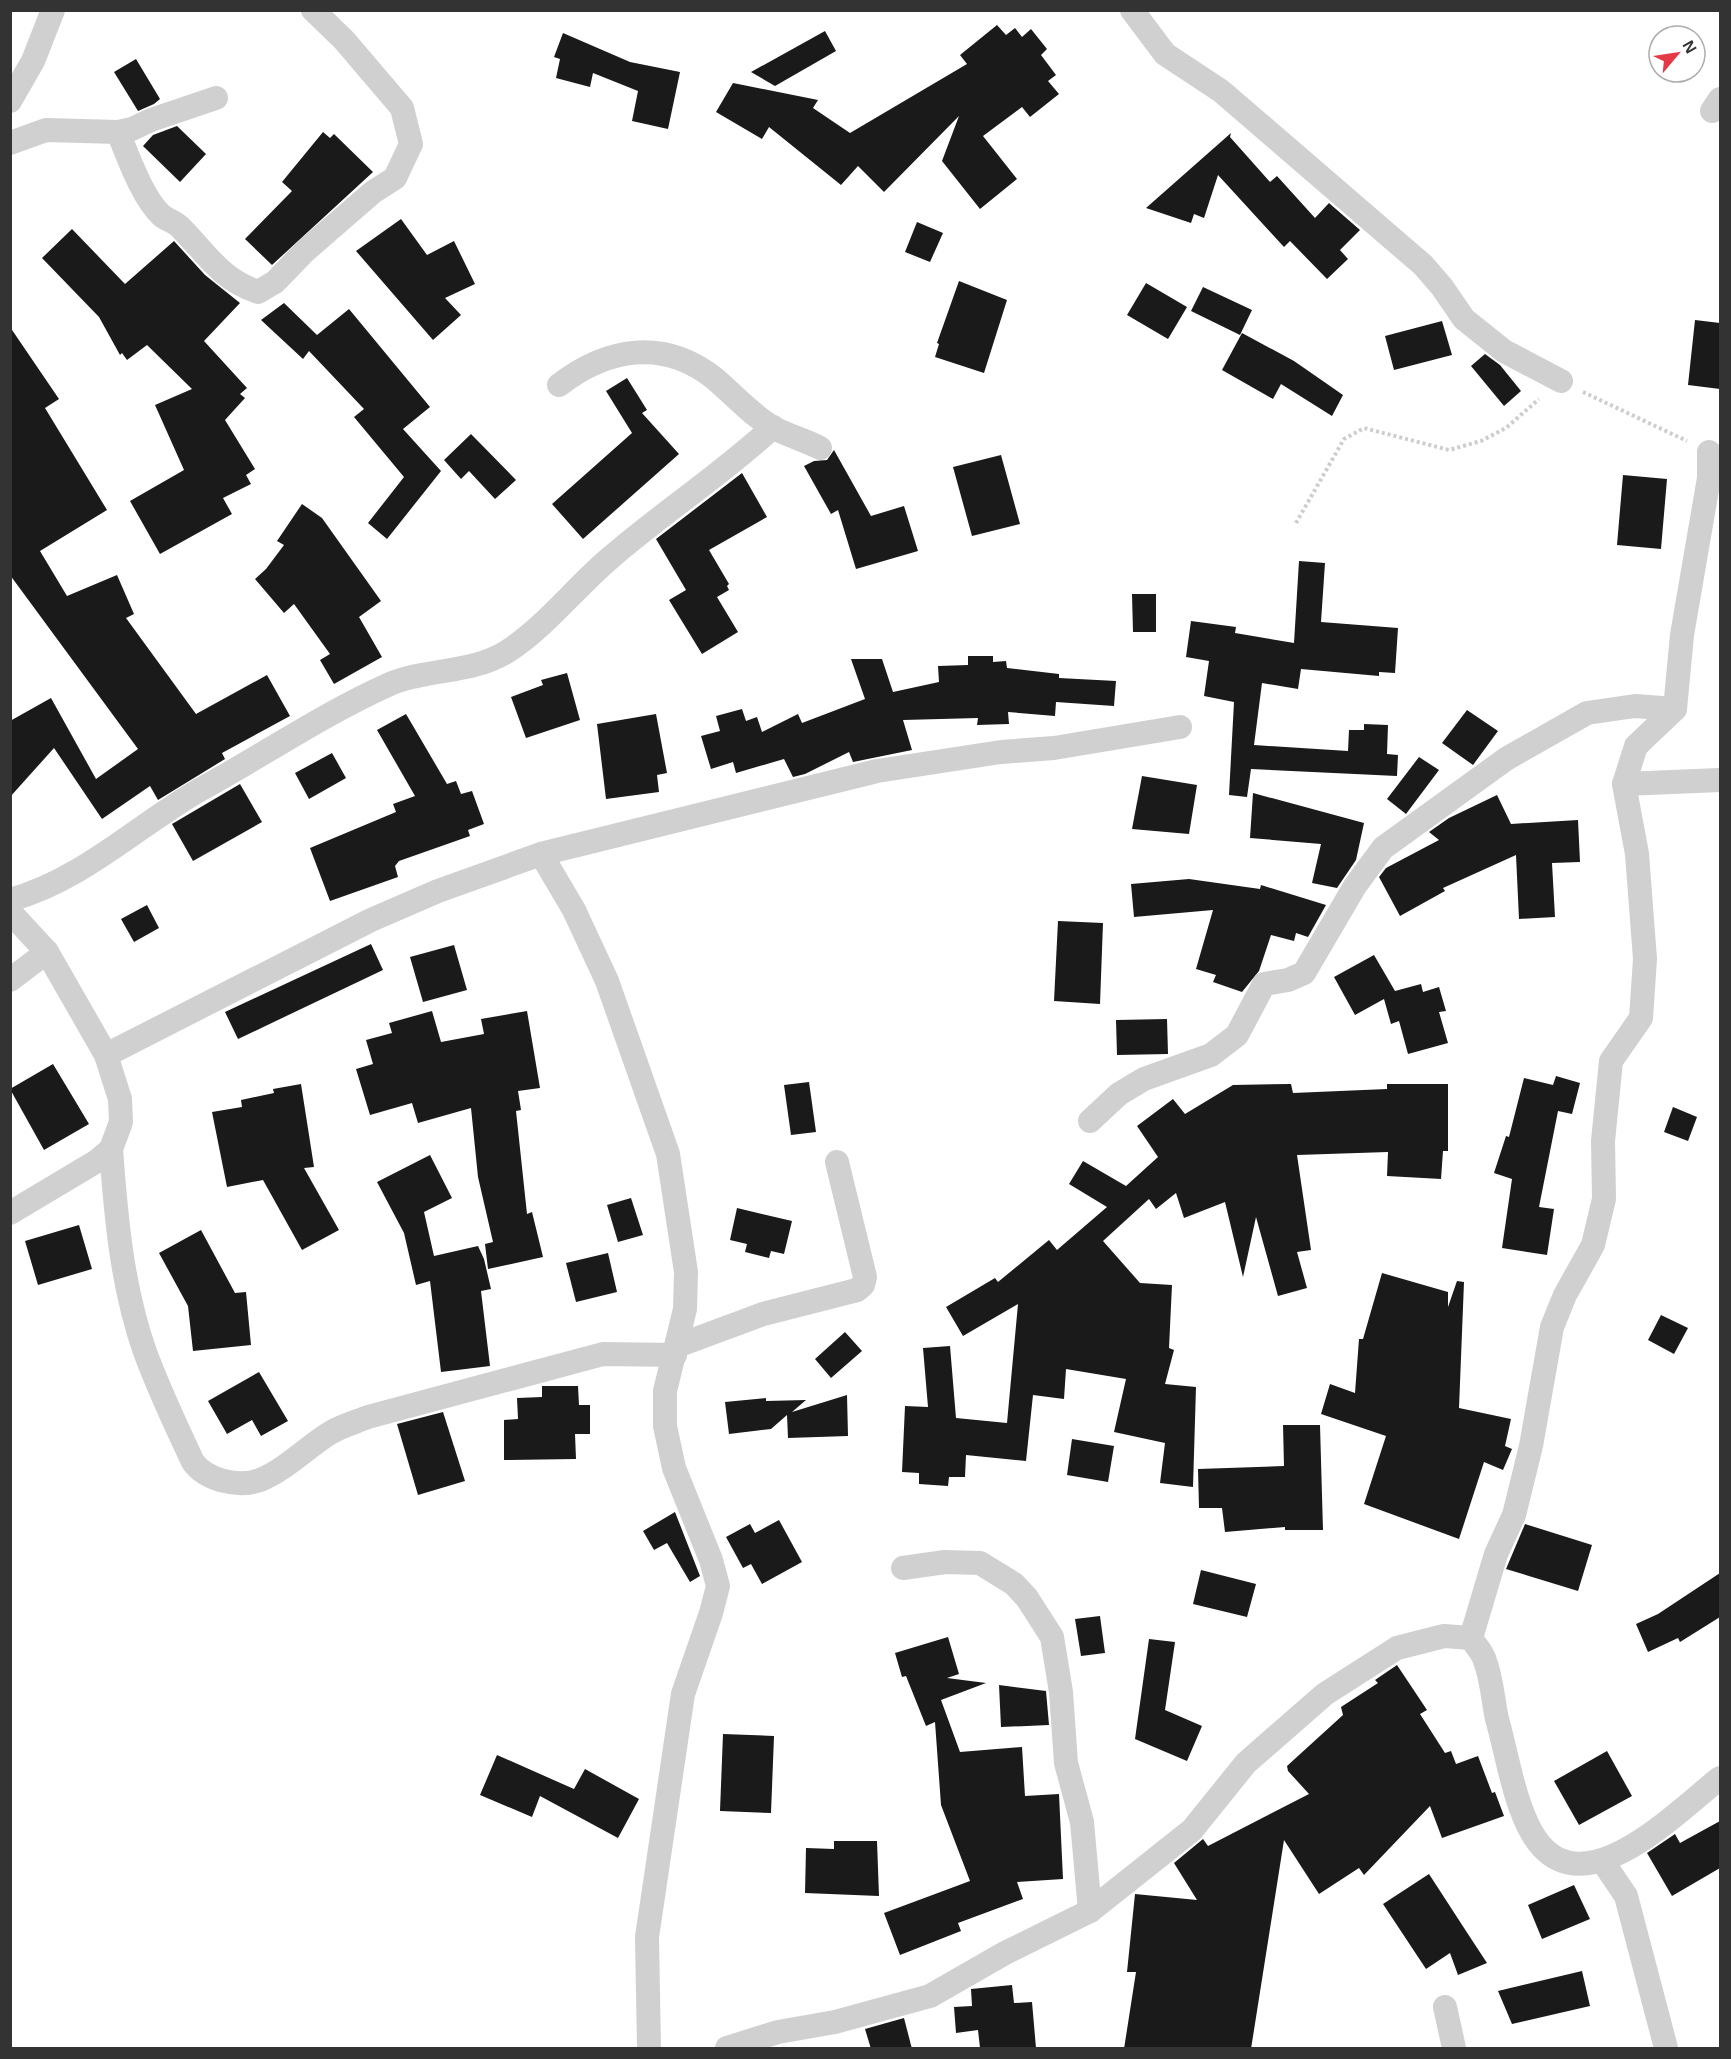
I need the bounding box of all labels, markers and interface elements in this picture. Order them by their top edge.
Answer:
north arrow [1647,24,1707,84]
text: N [1679,38,1700,56]

